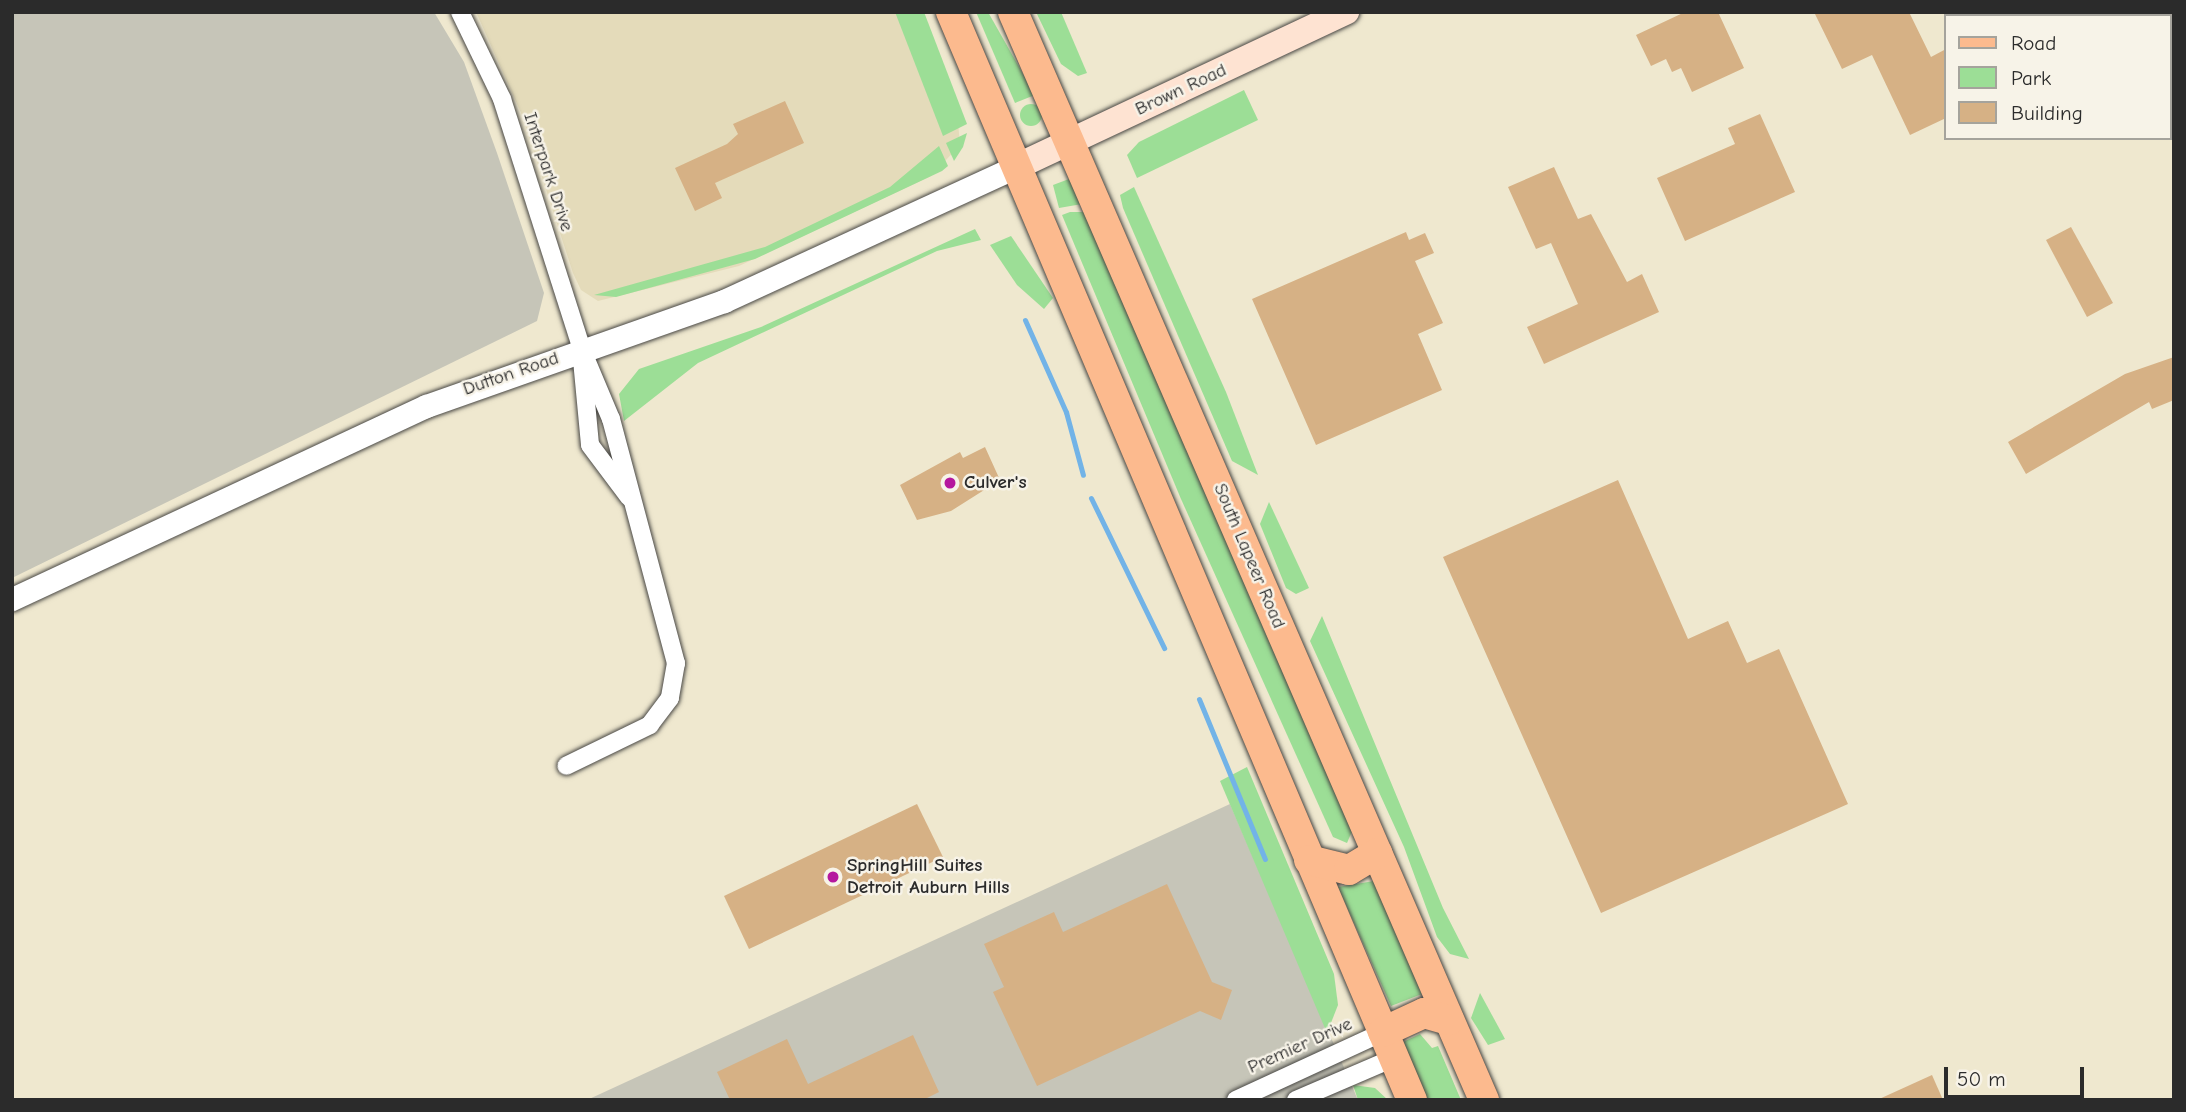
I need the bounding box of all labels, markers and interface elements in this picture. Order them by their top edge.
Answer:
legend [1944,14,2172,140]
text: Road [2011,31,2056,55]
street label: Brown Road [1132,59,1230,121]
text: Park [2011,66,2051,90]
text: Building [2011,101,2083,125]
street label: Interpark Drive [518,110,578,234]
street label: Dutton Road [460,347,562,401]
place label: Culver's [964,472,1026,494]
marker: Culver's [942,475,958,491]
street label: South Lapeer Road [1208,480,1290,632]
place label: SpringHill Suites Detroit Auburn Hills [847,855,1009,899]
marker: SpringHill Suites Detroit Auburn Hills [825,869,841,885]
street label: Premier Drive [1244,1013,1356,1079]
scale bar [1948,1052,2088,1096]
text: 50 m [1957,1067,2006,1091]

